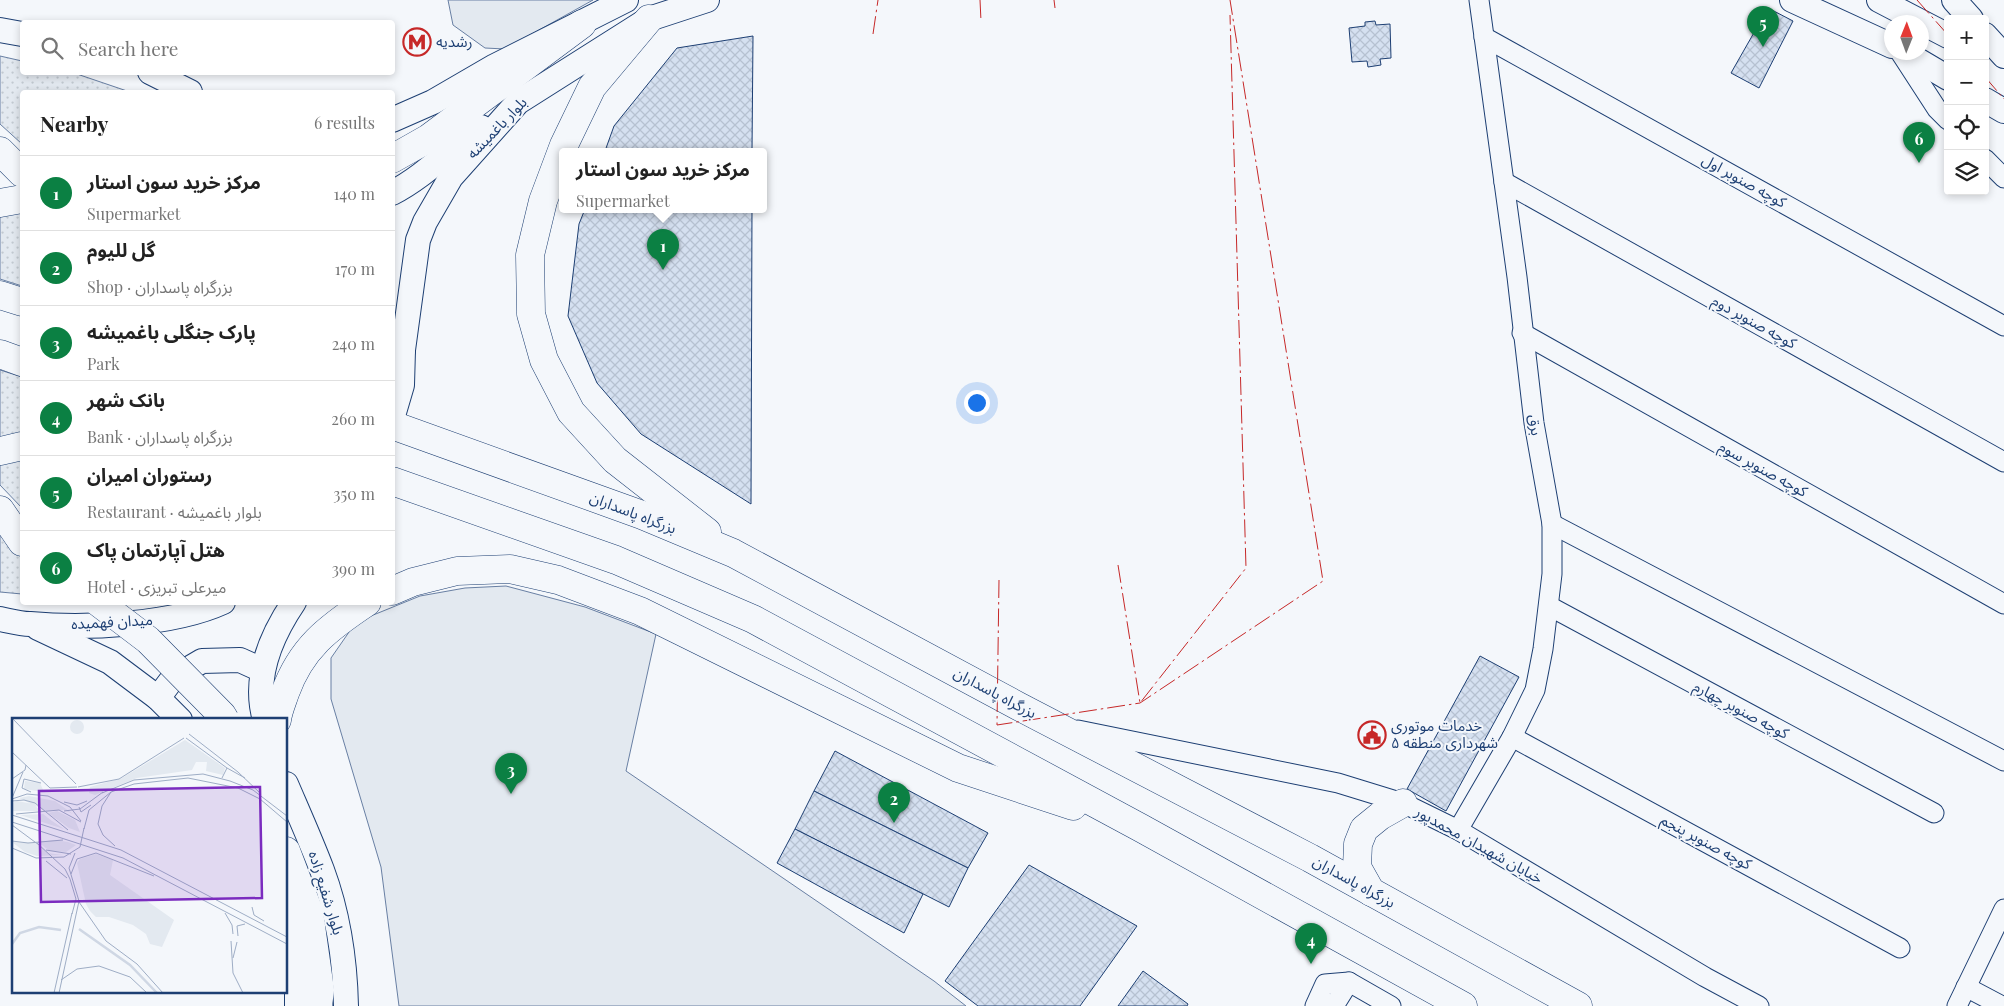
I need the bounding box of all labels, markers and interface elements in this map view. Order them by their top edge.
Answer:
pin: 5 [1747,6,1779,47]
north arrow [1884,15,1929,60]
map controls [1944,15,1989,195]
button: + [1944,15,1989,60]
search box [20,20,395,75]
metro station icon: رشدیه [402,27,432,57]
place label: رشدیه [436,31,473,51]
icon: search [38,34,66,62]
text: Search here [78,35,178,61]
button: − [1944,60,1989,105]
street label: بلوار باغمیشه [462,92,531,163]
button: locate [1944,105,1989,150]
text: Nearby [40,109,109,137]
text: 6 results [314,112,375,133]
pin: 6 [1903,122,1935,163]
popup [559,148,767,213]
street label: کوچه صنوبر اول [1698,149,1791,213]
button: layers [1944,150,1989,195]
text: مرکز خرید سون استار [576,155,750,181]
text: مرکز خرید سون استار [87,168,261,194]
text: 1 [53,183,59,204]
text: 140 m [333,183,375,204]
text: Supermarket [576,190,670,211]
text: Supermarket [87,203,181,224]
pin: 1 [647,229,679,270]
text: گل للیوم [87,236,155,262]
text: 2 [52,258,60,279]
text: 170 m [335,258,375,279]
text: Shop · بزرگراه پاسداران [87,276,233,297]
street label: کوچه صنوبر دوم [1708,290,1801,355]
text: پارک جنگلی باغمیشه [87,318,256,344]
text: 3 [52,333,60,354]
text: 240 m [332,333,375,354]
text: Park [87,353,120,374]
text: بانک شهر [87,386,165,412]
your location [964,390,990,416]
text: 4 [52,408,60,429]
text: 260 m [331,408,375,429]
street label: برق [1524,413,1548,437]
text: Bank · بزرگراه پاسداران [87,426,233,447]
street label: کوچه صنوبر سوم [1715,435,1812,503]
text: رستوران امیران [87,461,212,487]
text: 5 [52,483,60,504]
text: 350 m [333,483,375,504]
street label: بزرگراه پاسداران [587,486,679,539]
text: Restaurant · بلوار باغمیشه [87,501,262,522]
text: هتل آپارتمان پاک [87,536,225,562]
text: 6 [52,558,60,579]
text: 390 m [332,558,375,579]
text: Hotel · میرعلی تبریزی [87,576,226,597]
street label: میدان فهمیده [71,609,153,633]
street label: بزرگراه پاسداران [950,662,1040,723]
street label: کوچه صنوبر چهارم [1689,676,1793,745]
place label: خدمات موتوری شهرداری منطقه ۵ [1391,715,1498,752]
inset map [12,718,288,994]
public building icon: خدمات موتوری شهرداری منطقه ۵ [1357,720,1387,750]
pin: 3 [495,753,527,794]
pin: 2 [878,782,910,823]
street label: خیابان شهیدان محمدپور [1411,800,1547,889]
street label: کوچه صنوبر پنجم [1657,809,1756,876]
street label: بلوار شفیع زاده [302,848,349,938]
street label: بزرگراه پاسداران [1309,850,1399,913]
pin: 4 [1295,923,1327,964]

